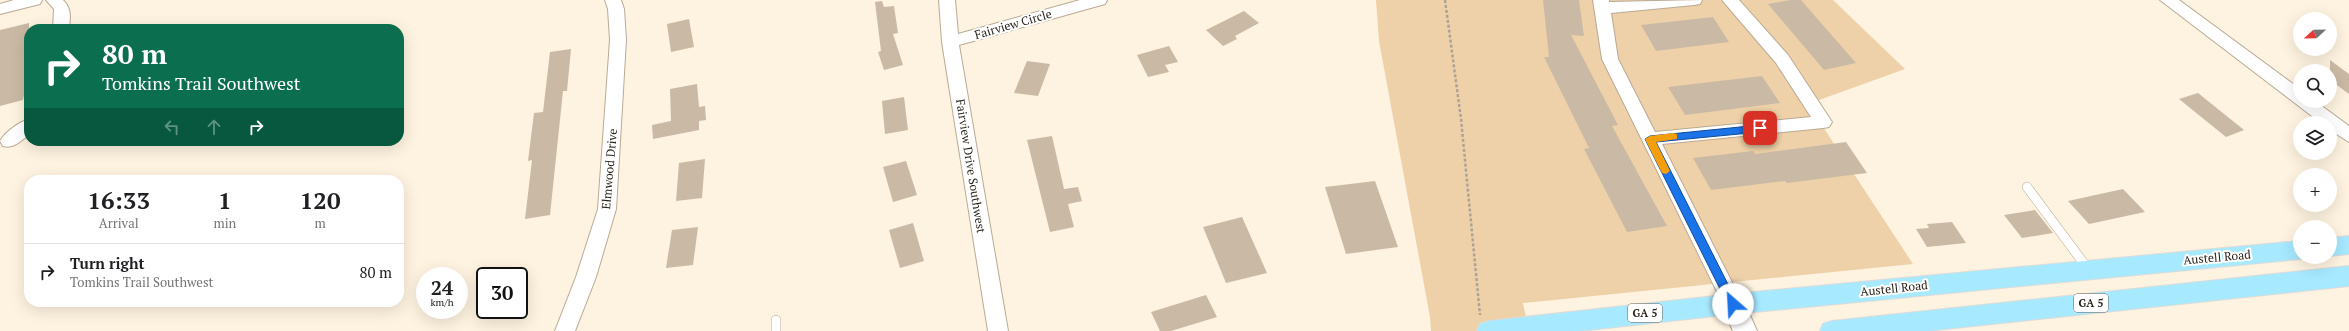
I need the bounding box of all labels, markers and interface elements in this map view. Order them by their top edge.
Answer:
street label: Fairview Circle [973,6,1053,42]
north arrow [2293,12,2337,56]
map controls [2293,12,2337,264]
text: 80 m [102,35,167,72]
icon: right [36,40,88,92]
button: search [2293,64,2337,108]
text: Tomkins Trail Southwest [102,71,300,95]
street label: Fairview Drive Southwest [953,98,989,235]
pin [1743,111,1777,145]
icon: left [161,116,183,138]
icon: ahead [203,116,225,138]
icon: right [245,116,267,138]
button: layers [2293,116,2337,160]
icon: arrive [1749,117,1771,139]
street label: Elmwood Drive [598,128,620,210]
button: + [2293,168,2337,212]
text: 16:33 [87,184,150,216]
text: 1 [218,184,232,216]
text: 120 [300,184,340,216]
text: Arrival [99,214,139,232]
text: min [213,214,236,232]
text: m [315,214,326,232]
button: − [2293,220,2337,264]
street label: Austell Road [2183,247,2252,267]
text: Turn right [70,253,145,273]
icon: right [36,261,58,283]
text: 80 m [359,262,392,282]
speed limit sign: 30 [476,267,528,319]
text: Tomkins Trail Southwest [70,273,213,291]
text: 24 [431,274,453,301]
street label: Austell Road [1860,277,1929,299]
position arrow [1712,283,1754,325]
road number: GA 5 [2074,294,2108,312]
text: km/h [430,296,454,309]
road number: GA 5 [1628,304,1662,322]

